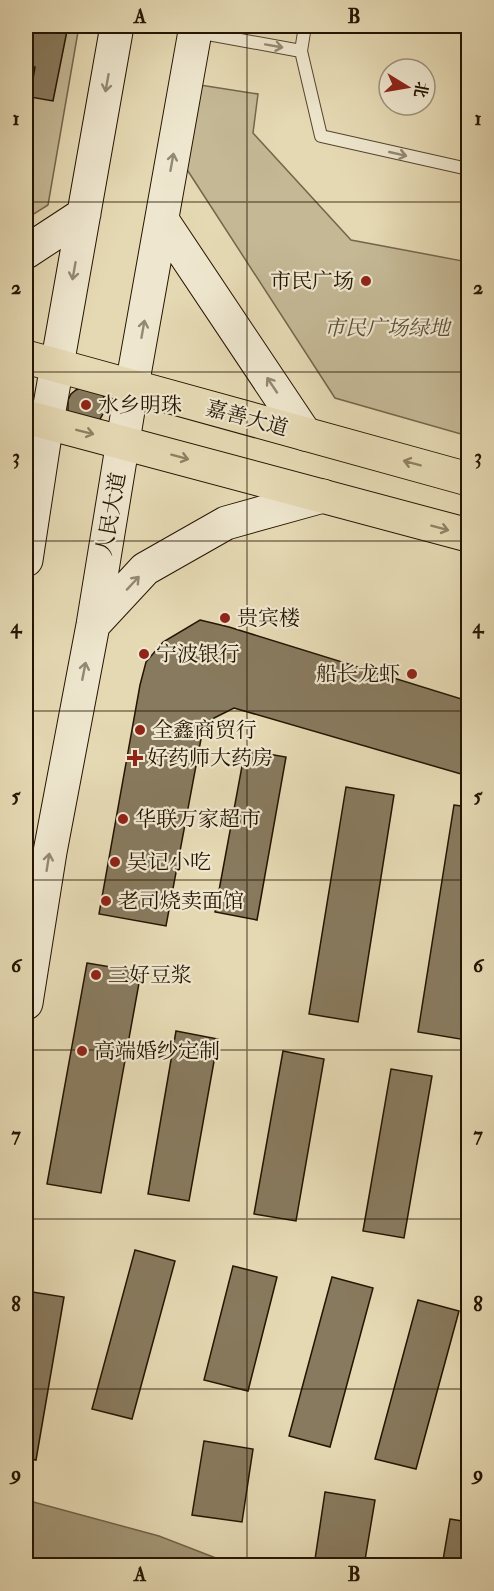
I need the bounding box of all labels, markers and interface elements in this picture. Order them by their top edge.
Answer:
text: A [133,4,147,29]
text: B [347,4,361,29]
one-way arrow [263,41,283,52]
north arrow [377,57,437,117]
one-way arrow [101,73,112,92]
text: 北 [409,80,432,99]
text: 1 [12,106,20,131]
text: 1 [474,106,482,131]
one-way arrow [389,148,408,160]
one-way arrow [167,153,178,173]
one-way arrow [68,261,79,281]
place label: 市民广场 [270,268,354,295]
marker: 市民广场 [359,274,373,288]
text: 2 [11,275,21,300]
text: 2 [473,275,483,300]
park label: 市民广场绿地 [324,315,452,342]
one-way arrow [137,319,148,339]
one-way arrow [266,377,278,394]
place label: 水乡明珠 [98,392,182,419]
street label: 嘉善大道 [203,395,291,442]
marker: 水乡明珠 [79,398,93,412]
one-way arrow [75,427,94,439]
text: 3 [12,444,20,469]
text: 3 [474,444,482,469]
one-way arrow [170,452,189,464]
one-way arrow [403,457,422,469]
street label: 人民大道 [91,470,132,558]
one-way arrow [431,522,450,534]
one-way arrow [126,575,140,590]
place label: 贵宾楼 [237,605,300,632]
marker: 贵宾楼 [218,611,232,625]
text: 4 [10,614,23,639]
text: 4 [472,614,485,639]
place label: 宁波银行 [156,641,240,668]
marker: 宁波银行 [137,647,151,661]
one-way arrow [79,661,90,681]
place label: 船长龙虾 [316,661,400,688]
marker: 船长龙虾 [405,667,419,681]
place label: 全鑫商贸行 [152,717,257,744]
marker: 全鑫商贸行 [133,723,147,737]
place label: 好药师大药房 [147,745,273,772]
marker: 好药师大药房 [128,751,142,765]
text: 5 [12,783,22,808]
text: 5 [474,783,484,808]
place label: 华联万家超市 [135,806,261,833]
marker: 华联万家超市 [116,812,130,826]
place label: 吴记小吃 [127,849,211,876]
one-way arrow [43,853,54,873]
marker: 吴记小吃 [108,855,122,869]
place label: 老司烧卖面馆 [118,888,244,915]
marker: 老司烧卖面馆 [99,894,113,908]
text: 6 [11,953,23,978]
text: 6 [473,953,485,978]
place label: 三好豆浆 [108,962,192,989]
marker: 三好豆浆 [89,968,103,982]
place label: 高端婚纱定制 [94,1038,220,1065]
marker: 高端婚纱定制 [75,1044,89,1058]
text: 7 [11,1122,21,1147]
text: 7 [473,1122,483,1147]
text: 8 [11,1292,21,1317]
text: 8 [473,1292,483,1317]
text: 9 [9,1461,21,1486]
text: 9 [471,1461,483,1486]
text: A [133,1562,147,1587]
text: B [347,1562,361,1587]

